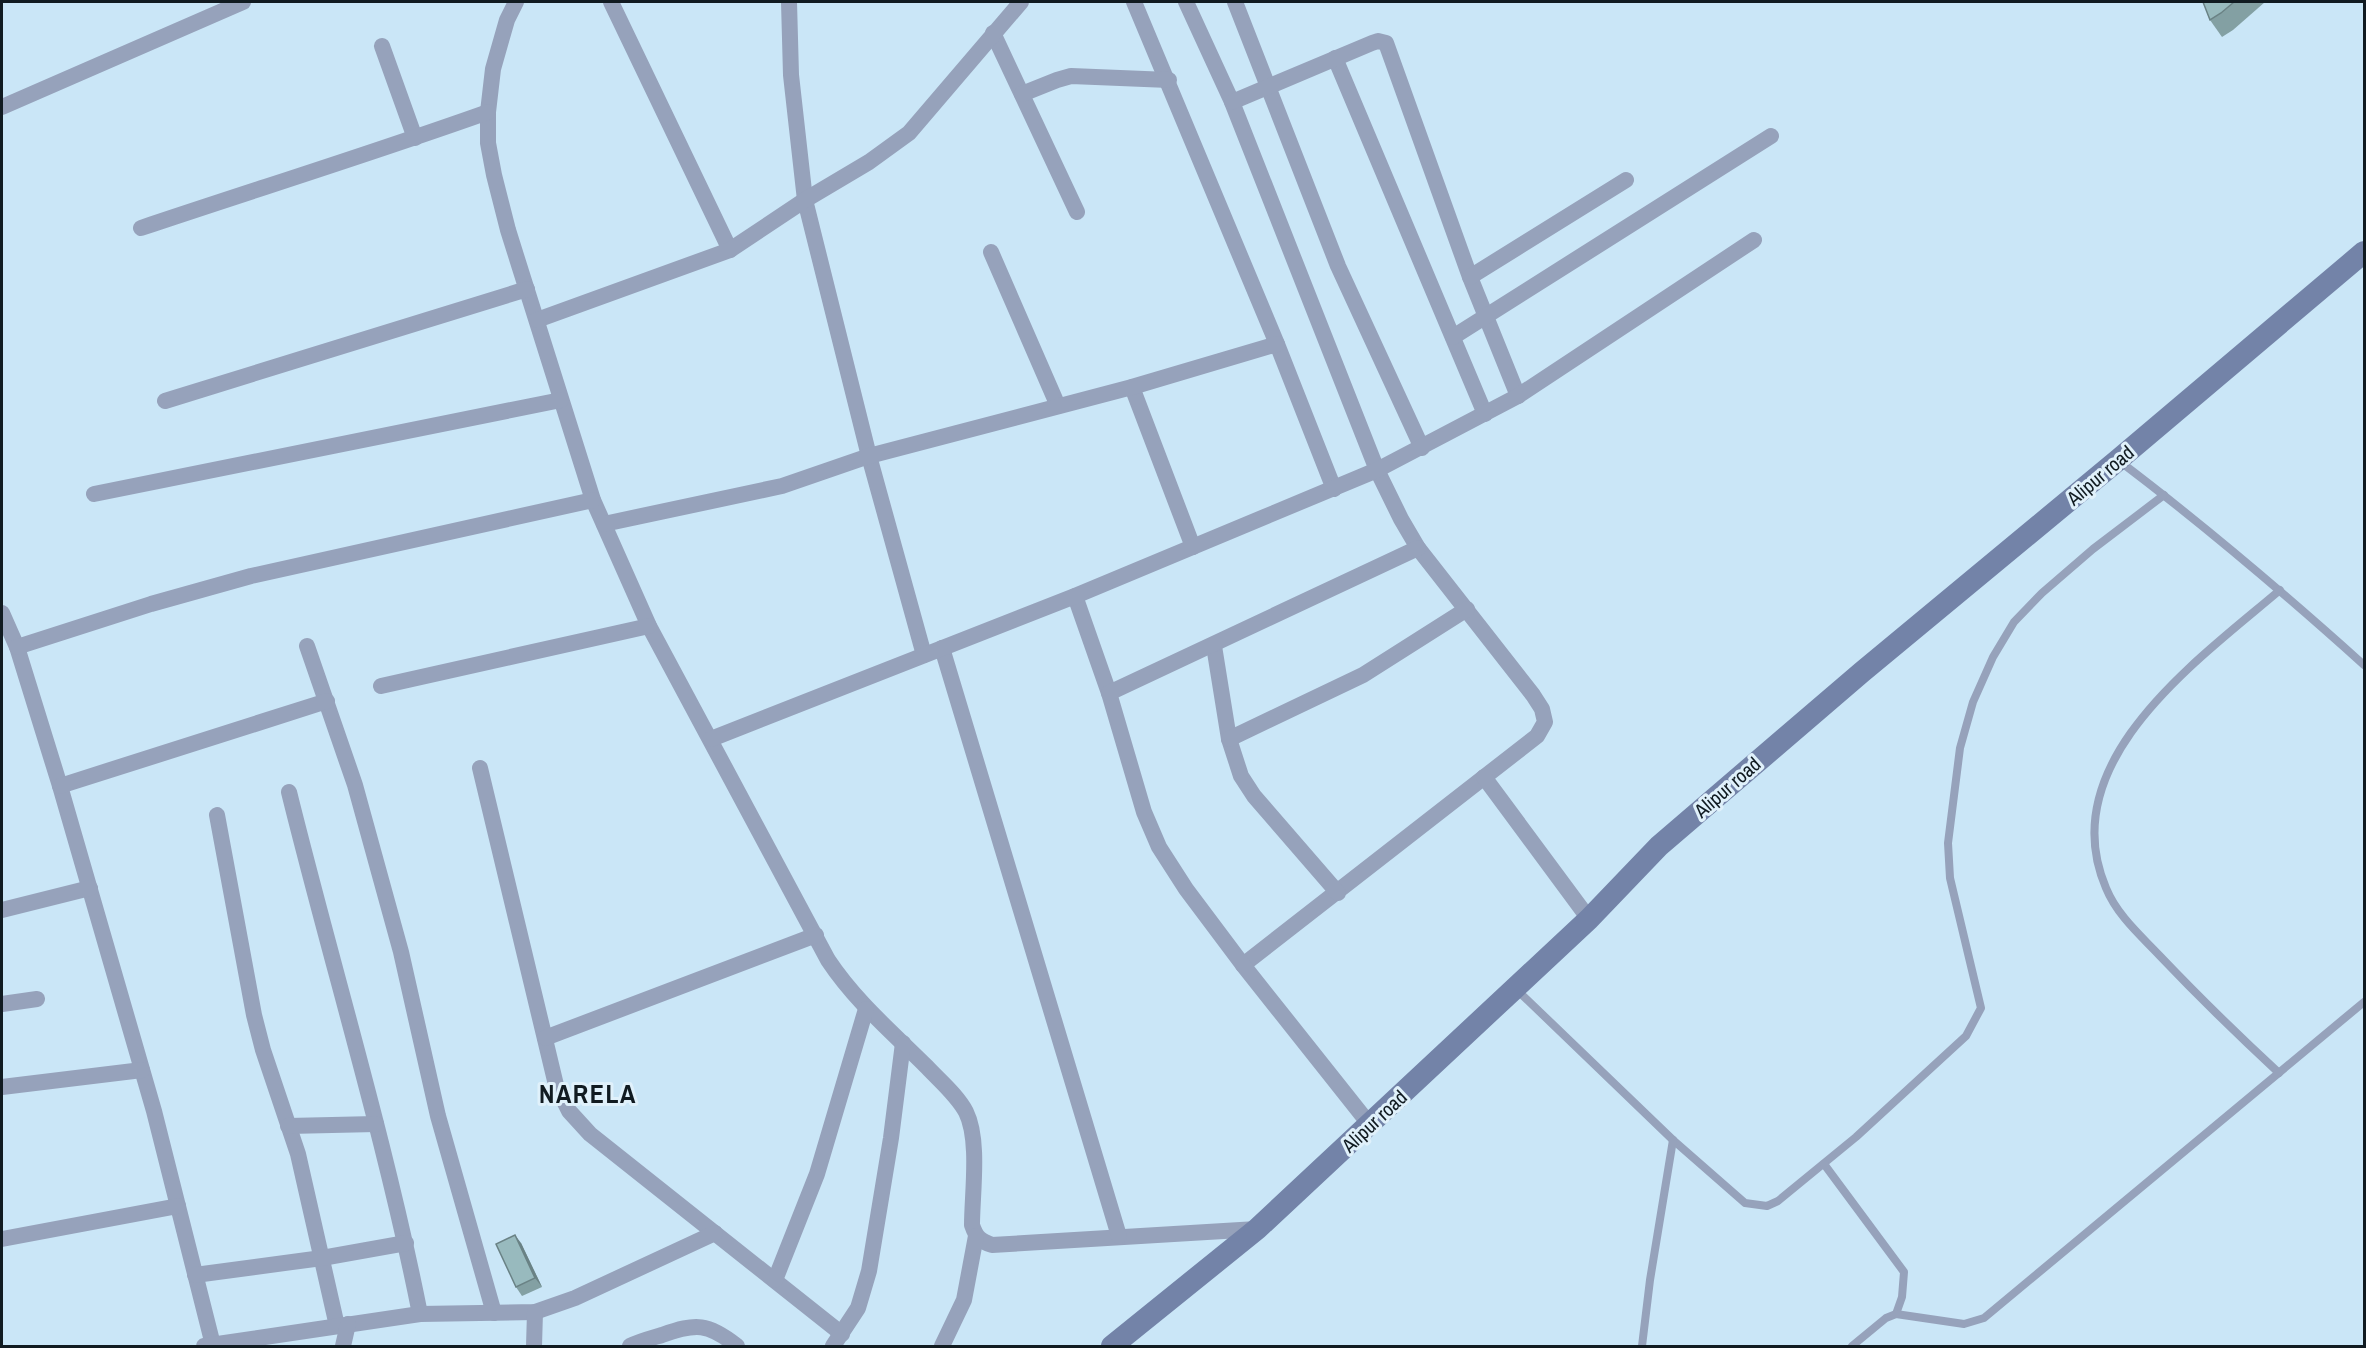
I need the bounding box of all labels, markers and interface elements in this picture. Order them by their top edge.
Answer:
street label: Alipur road [2060,439,2139,512]
street label: Alipur road [1687,750,1766,824]
district label: NARELA [539,1076,637,1111]
street label: Alipur road [1335,1084,1413,1159]

